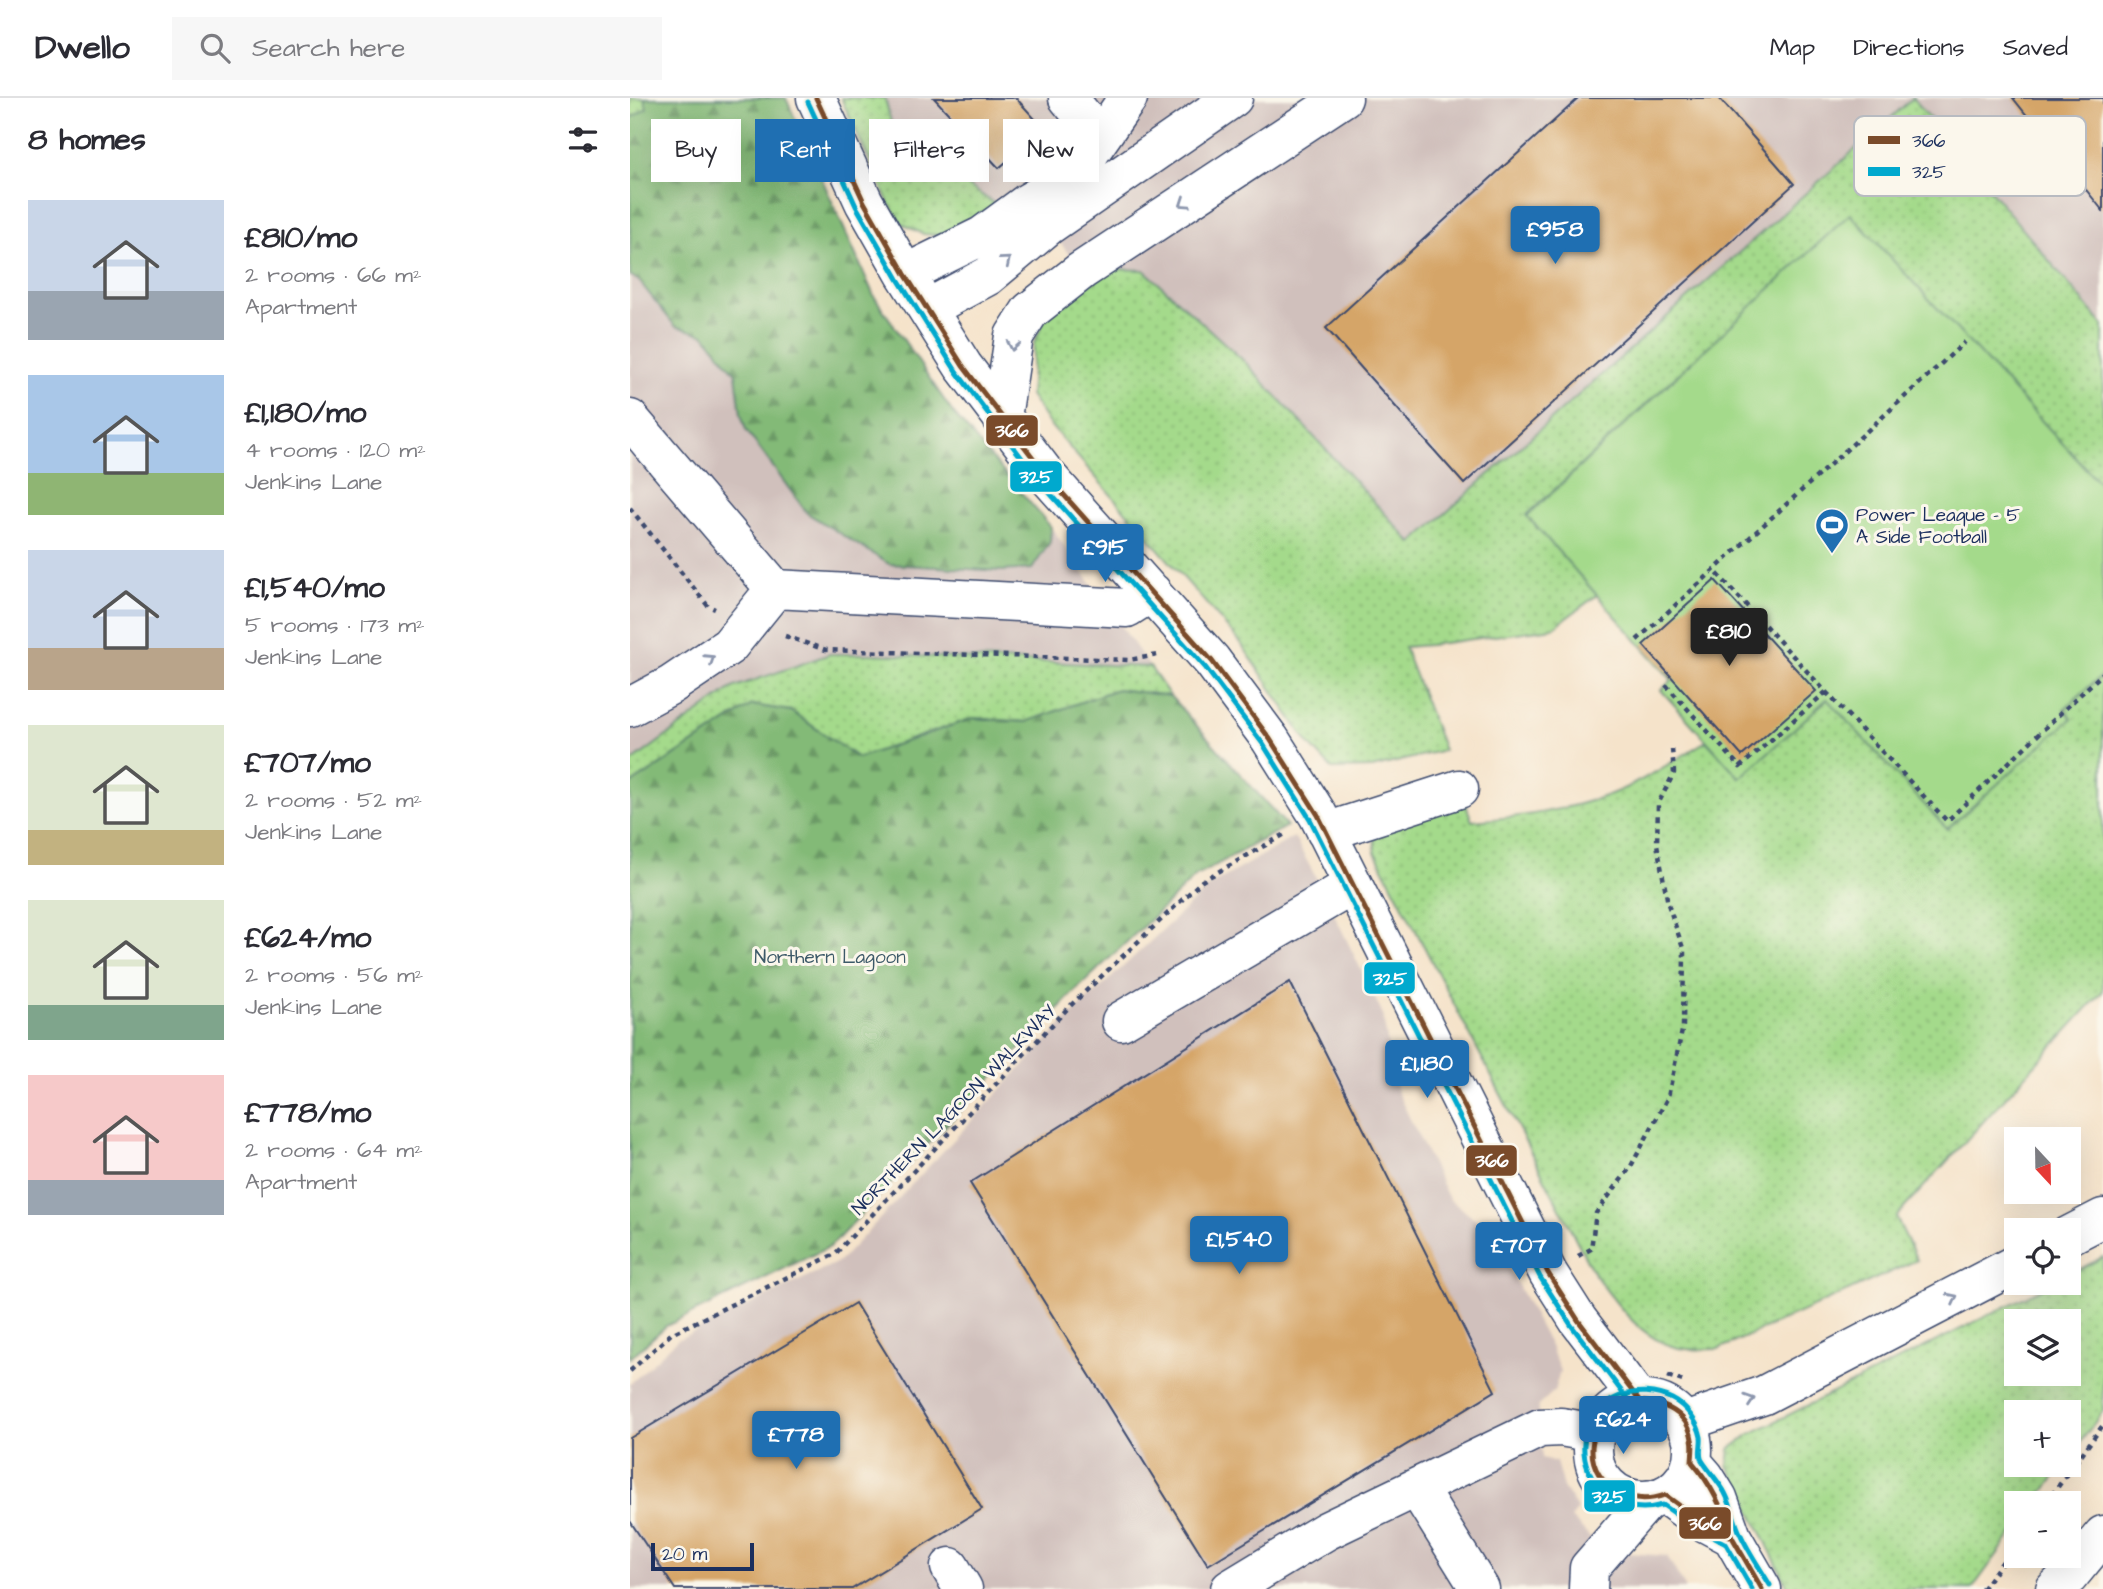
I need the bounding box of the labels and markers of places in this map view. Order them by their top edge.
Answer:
pin: £958 [1514,206,1596,266]
place label: Power League - 5 A Side Football [1856,502,2020,551]
sports icon: Power League - 5 A Side Football [1813,506,1851,555]
pin: £915 [1064,524,1146,584]
pin: £810 [1688,608,1770,668]
pin: £1,180 [1370,1040,1484,1100]
pin: £1,540 [1182,1216,1296,1276]
pin: £707 [1478,1222,1560,1282]
pin: £624 [1582,1396,1664,1456]
pin: £778 [755,1412,837,1471]

